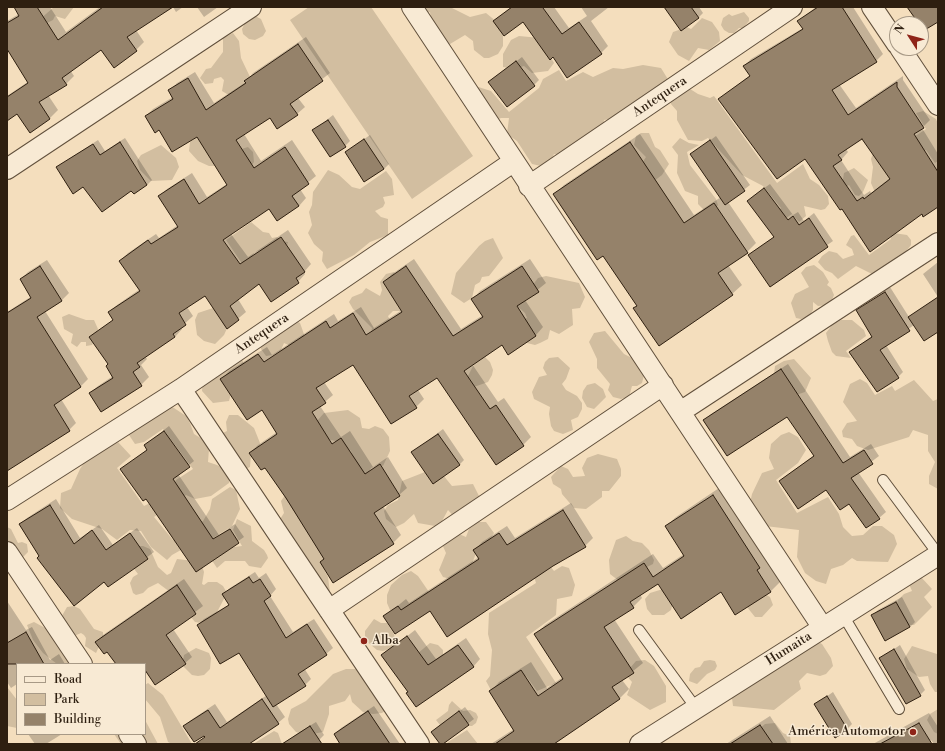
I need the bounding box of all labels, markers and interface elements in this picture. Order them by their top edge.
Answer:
north arrow [889,16,929,56]
text: N [892,22,908,37]
street label: Antequera [630,73,690,121]
street label: Antequera [232,310,292,358]
street label: Humaita [763,629,815,669]
place label: Alba [372,633,399,649]
marker: Alba [359,636,369,646]
legend [16,663,146,735]
text: Road [54,672,82,687]
text: Park [54,692,79,707]
text: Building [54,712,101,727]
place label: América Automotor [788,724,905,740]
marker: América Automotor [908,727,918,737]

